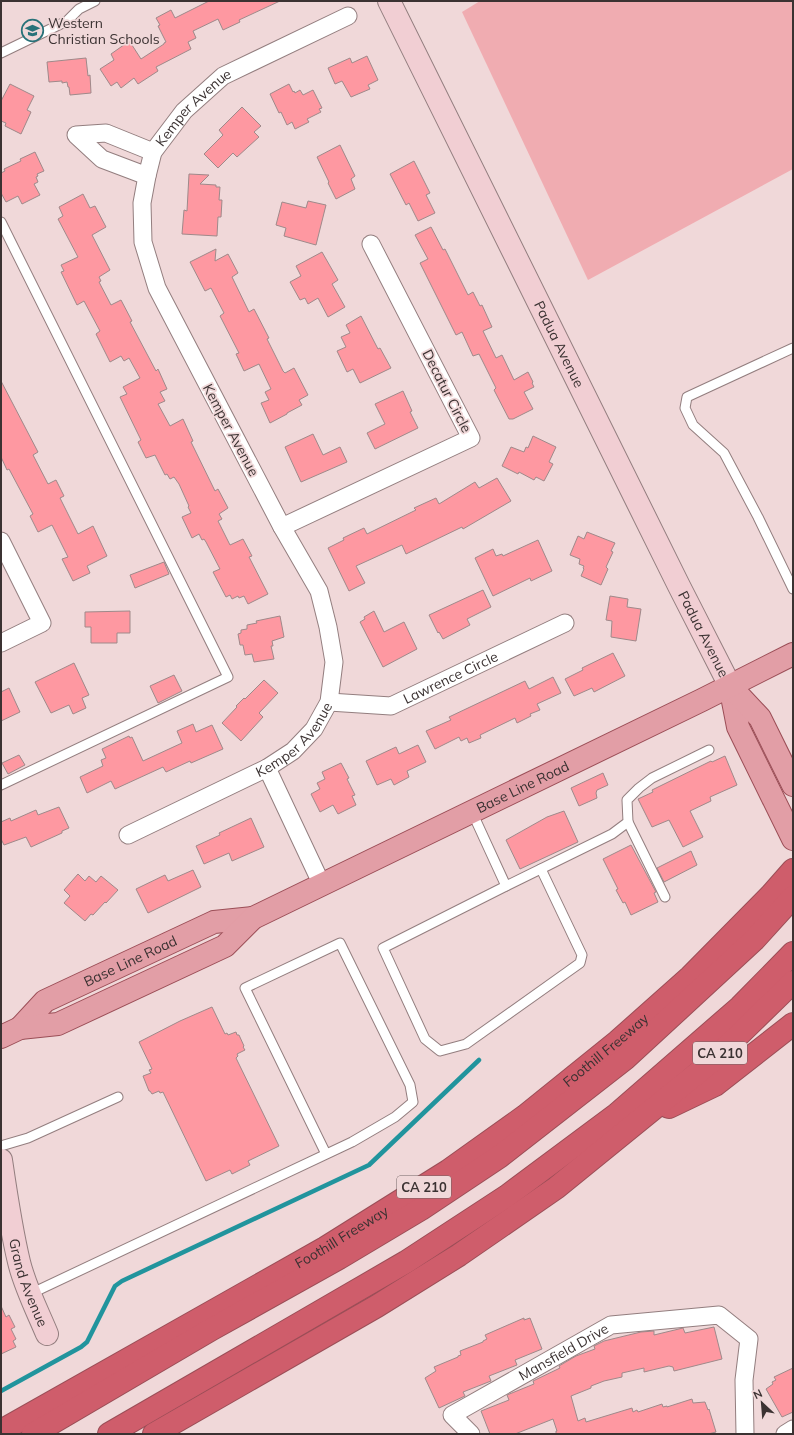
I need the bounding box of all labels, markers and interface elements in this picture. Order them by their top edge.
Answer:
place label: Western Christian Schools [48,14,160,48]
school or university icon: Western Christian Schools [20,18,46,44]
street label: Kemper Avenue [151,65,234,150]
street label: Padua Avenue [530,298,588,391]
street label: Decatur Circle [418,346,476,436]
street label: Kemper Avenue [199,381,263,479]
street label: Padua Avenue [674,588,733,680]
street label: Lawrence Circle [400,647,501,708]
street label: Kemper Avenue [253,699,336,781]
street label: Base Line Road [473,757,572,817]
street label: Base Line Road [81,932,180,991]
street label: Foothill Freeway [559,1009,653,1091]
road number: CA 210 [693,1042,747,1064]
road number: CA 210 [397,1176,451,1198]
street label: Foothill Freeway [292,1201,392,1272]
street label: Grand Avenue [5,1237,52,1330]
street label: Mansfield Drive [515,1319,612,1384]
north arrow [742,1383,782,1423]
text: N [751,1386,764,1402]

